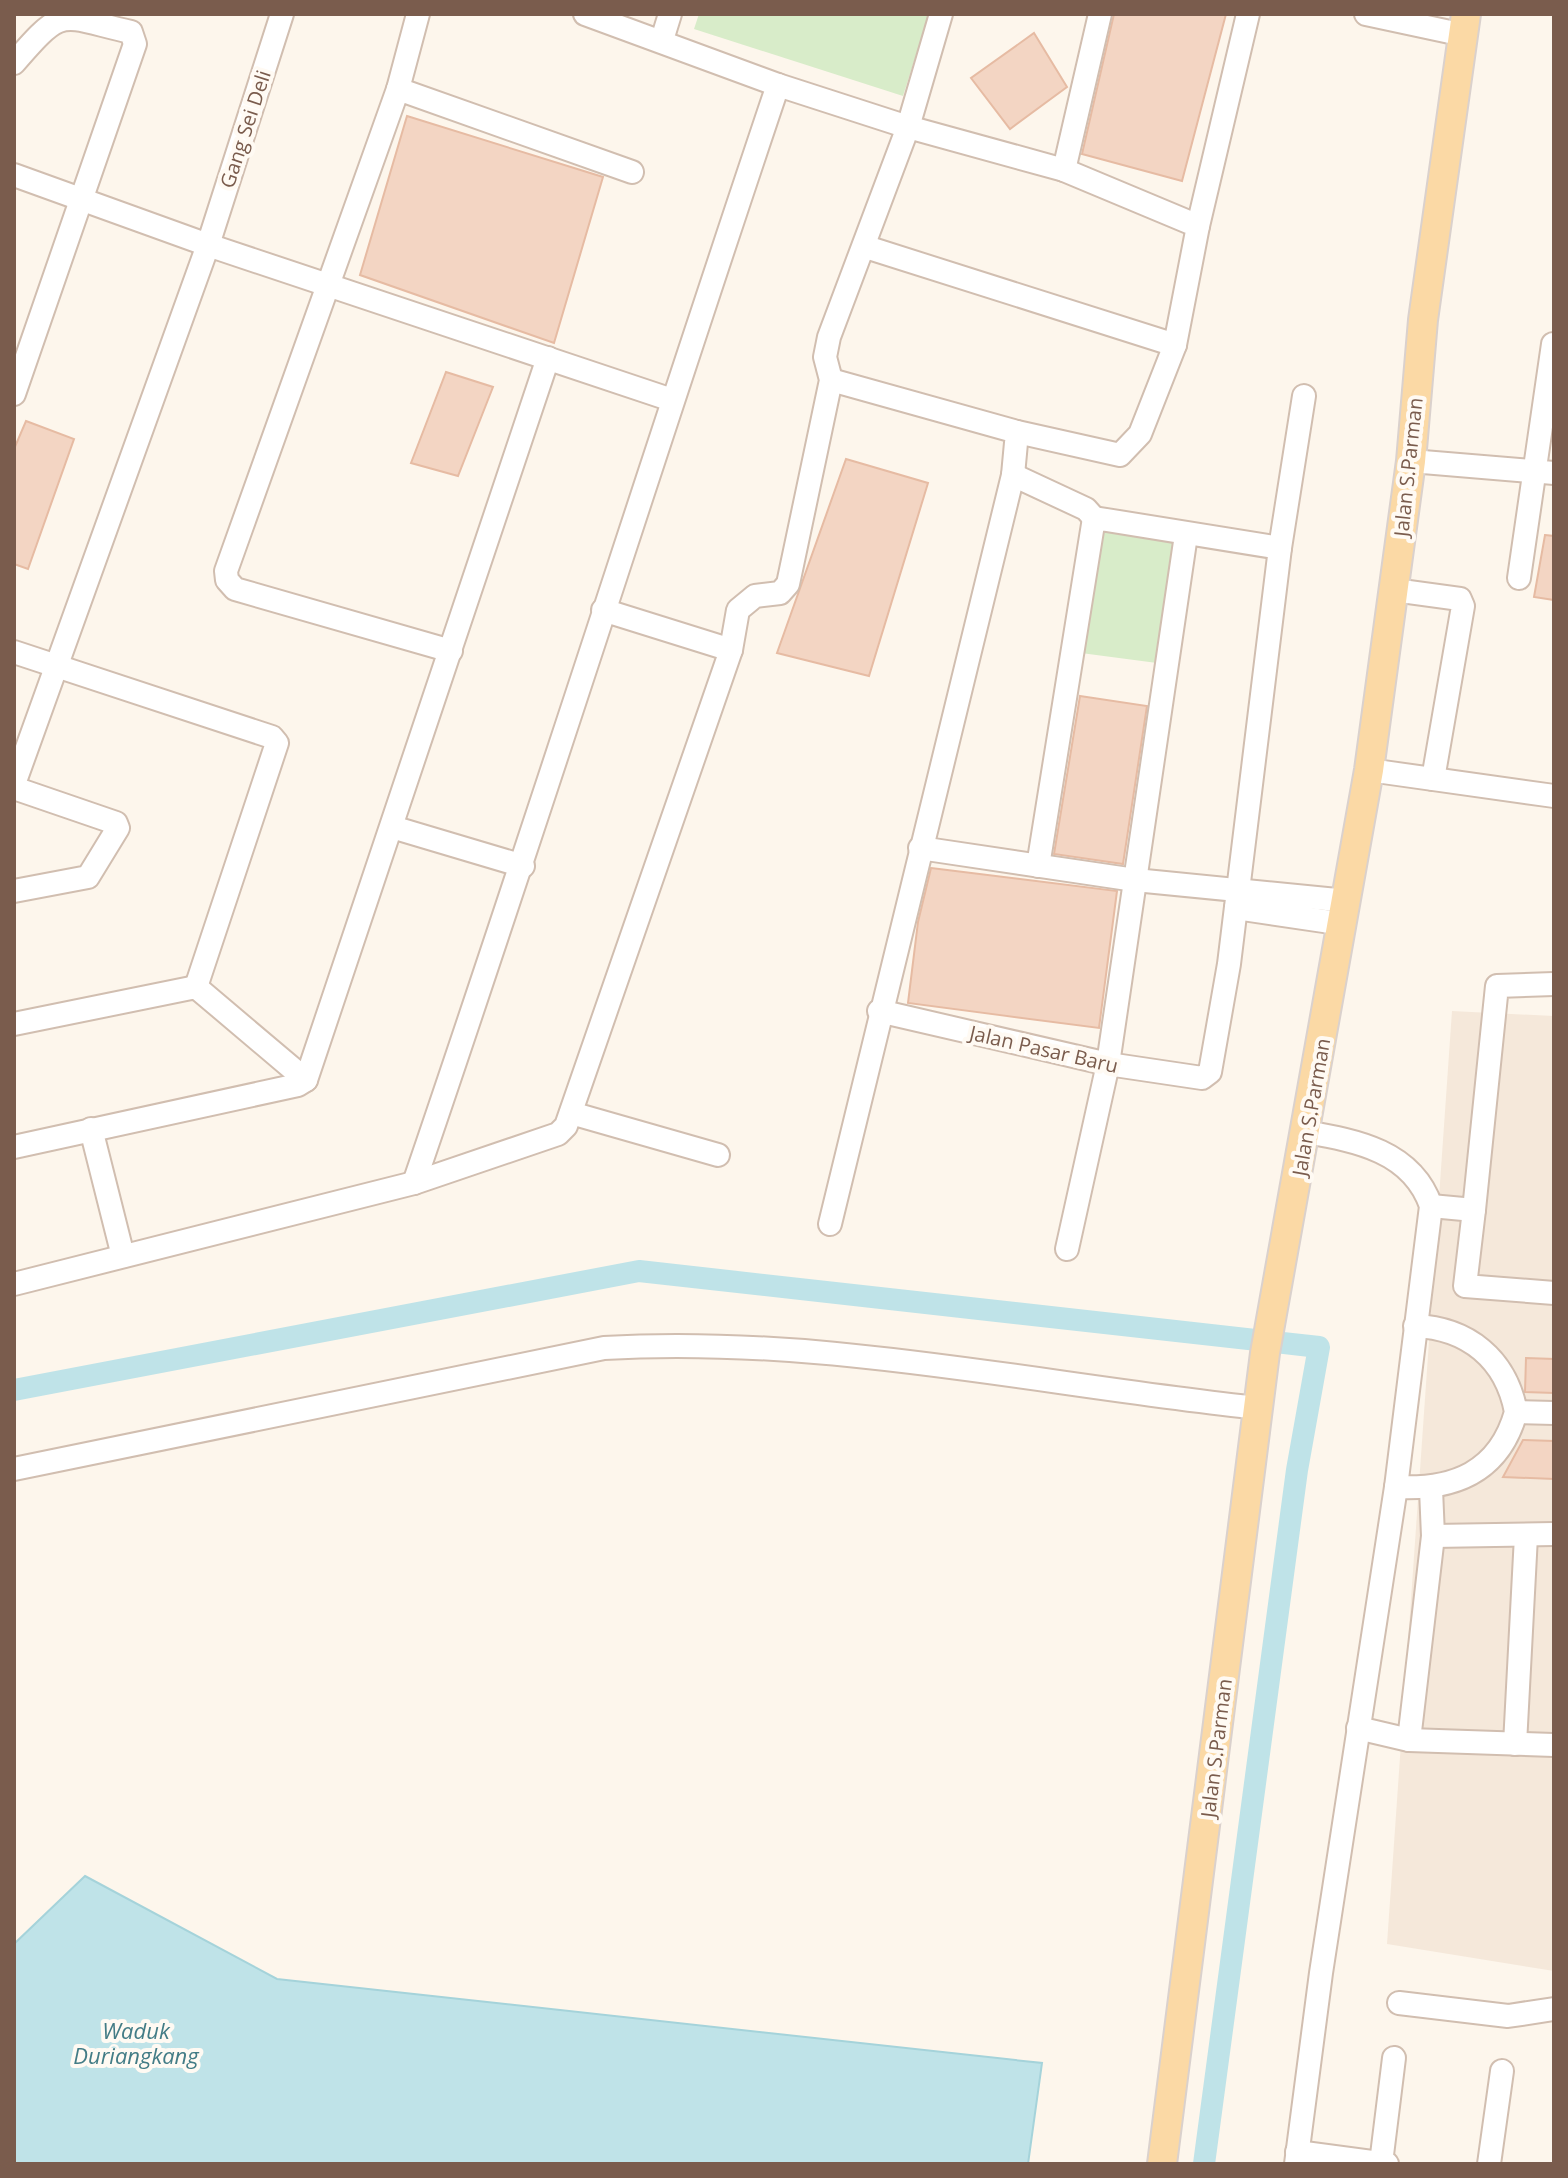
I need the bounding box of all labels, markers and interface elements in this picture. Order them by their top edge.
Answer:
street label: Gang Sei Deli [213,67,277,191]
street label: Jalan S.Parman [1387,396,1429,540]
street label: Jalan Pasar Baru [965,1018,1121,1079]
street label: Jalan S.Parman [1285,1036,1336,1180]
street label: Jalan S.Parman [1194,1677,1238,1821]
water label: Waduk Duriangkang [73,2015,200,2070]

